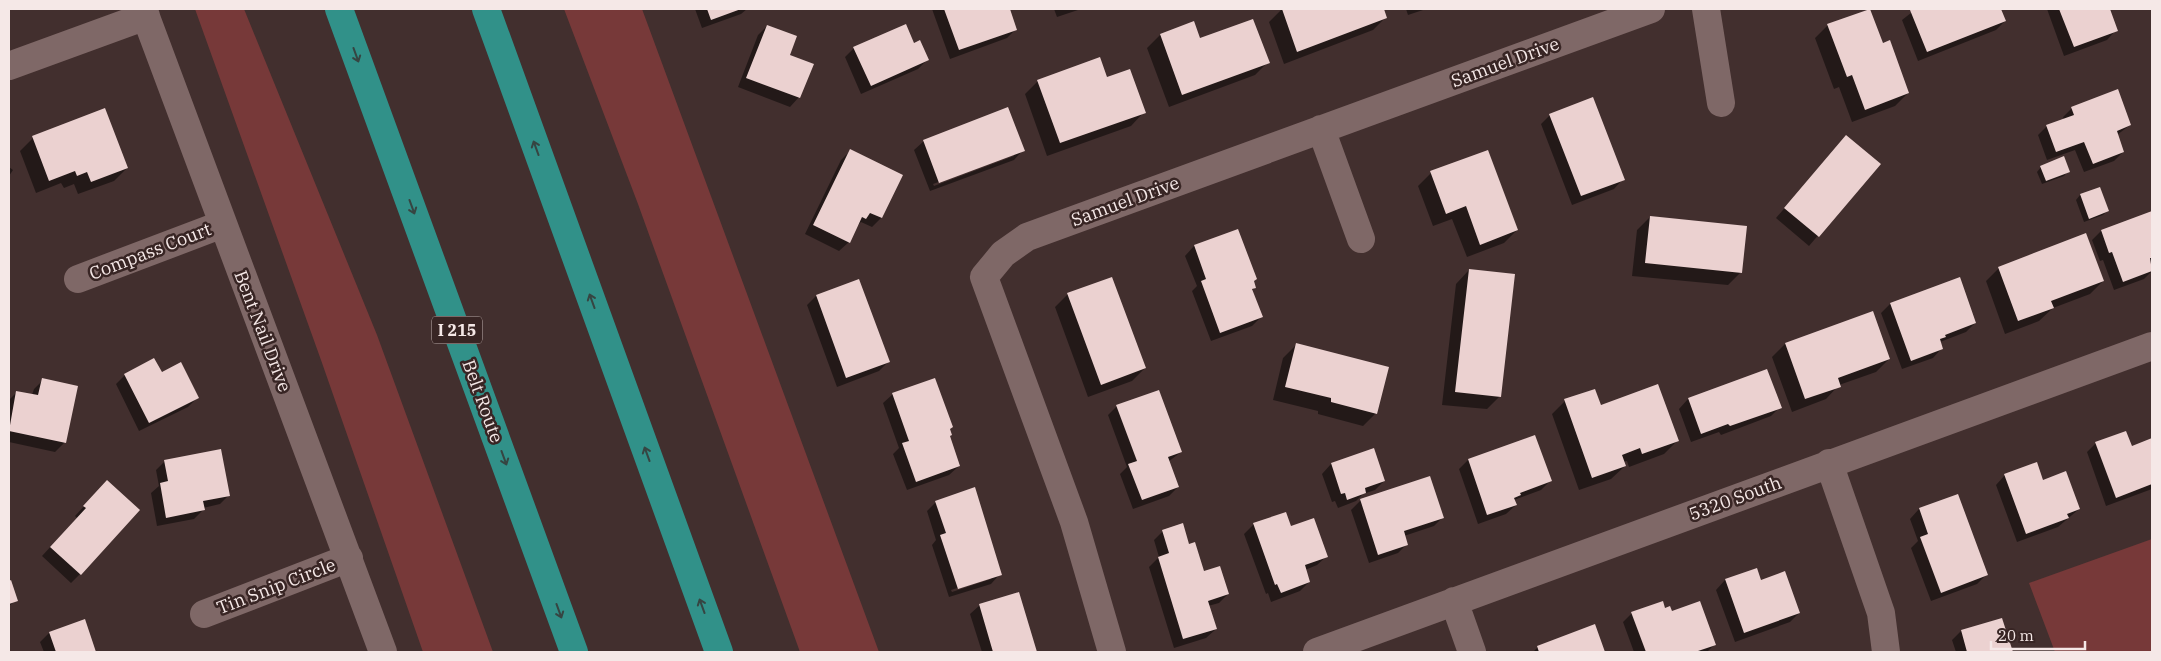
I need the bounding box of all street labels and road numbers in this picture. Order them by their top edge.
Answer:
street label: Samuel Drive [1448,32,1562,92]
street label: Samuel Drive [1068,171,1182,231]
street label: Compass Court [86,217,214,285]
street label: Bent Nail Drive [229,267,297,395]
road number: I 215 [432,316,482,344]
street label: Belt Route [457,356,509,446]
street label: 5320 South [1686,471,1784,525]
street label: Tin Snip Circle [213,553,339,619]

